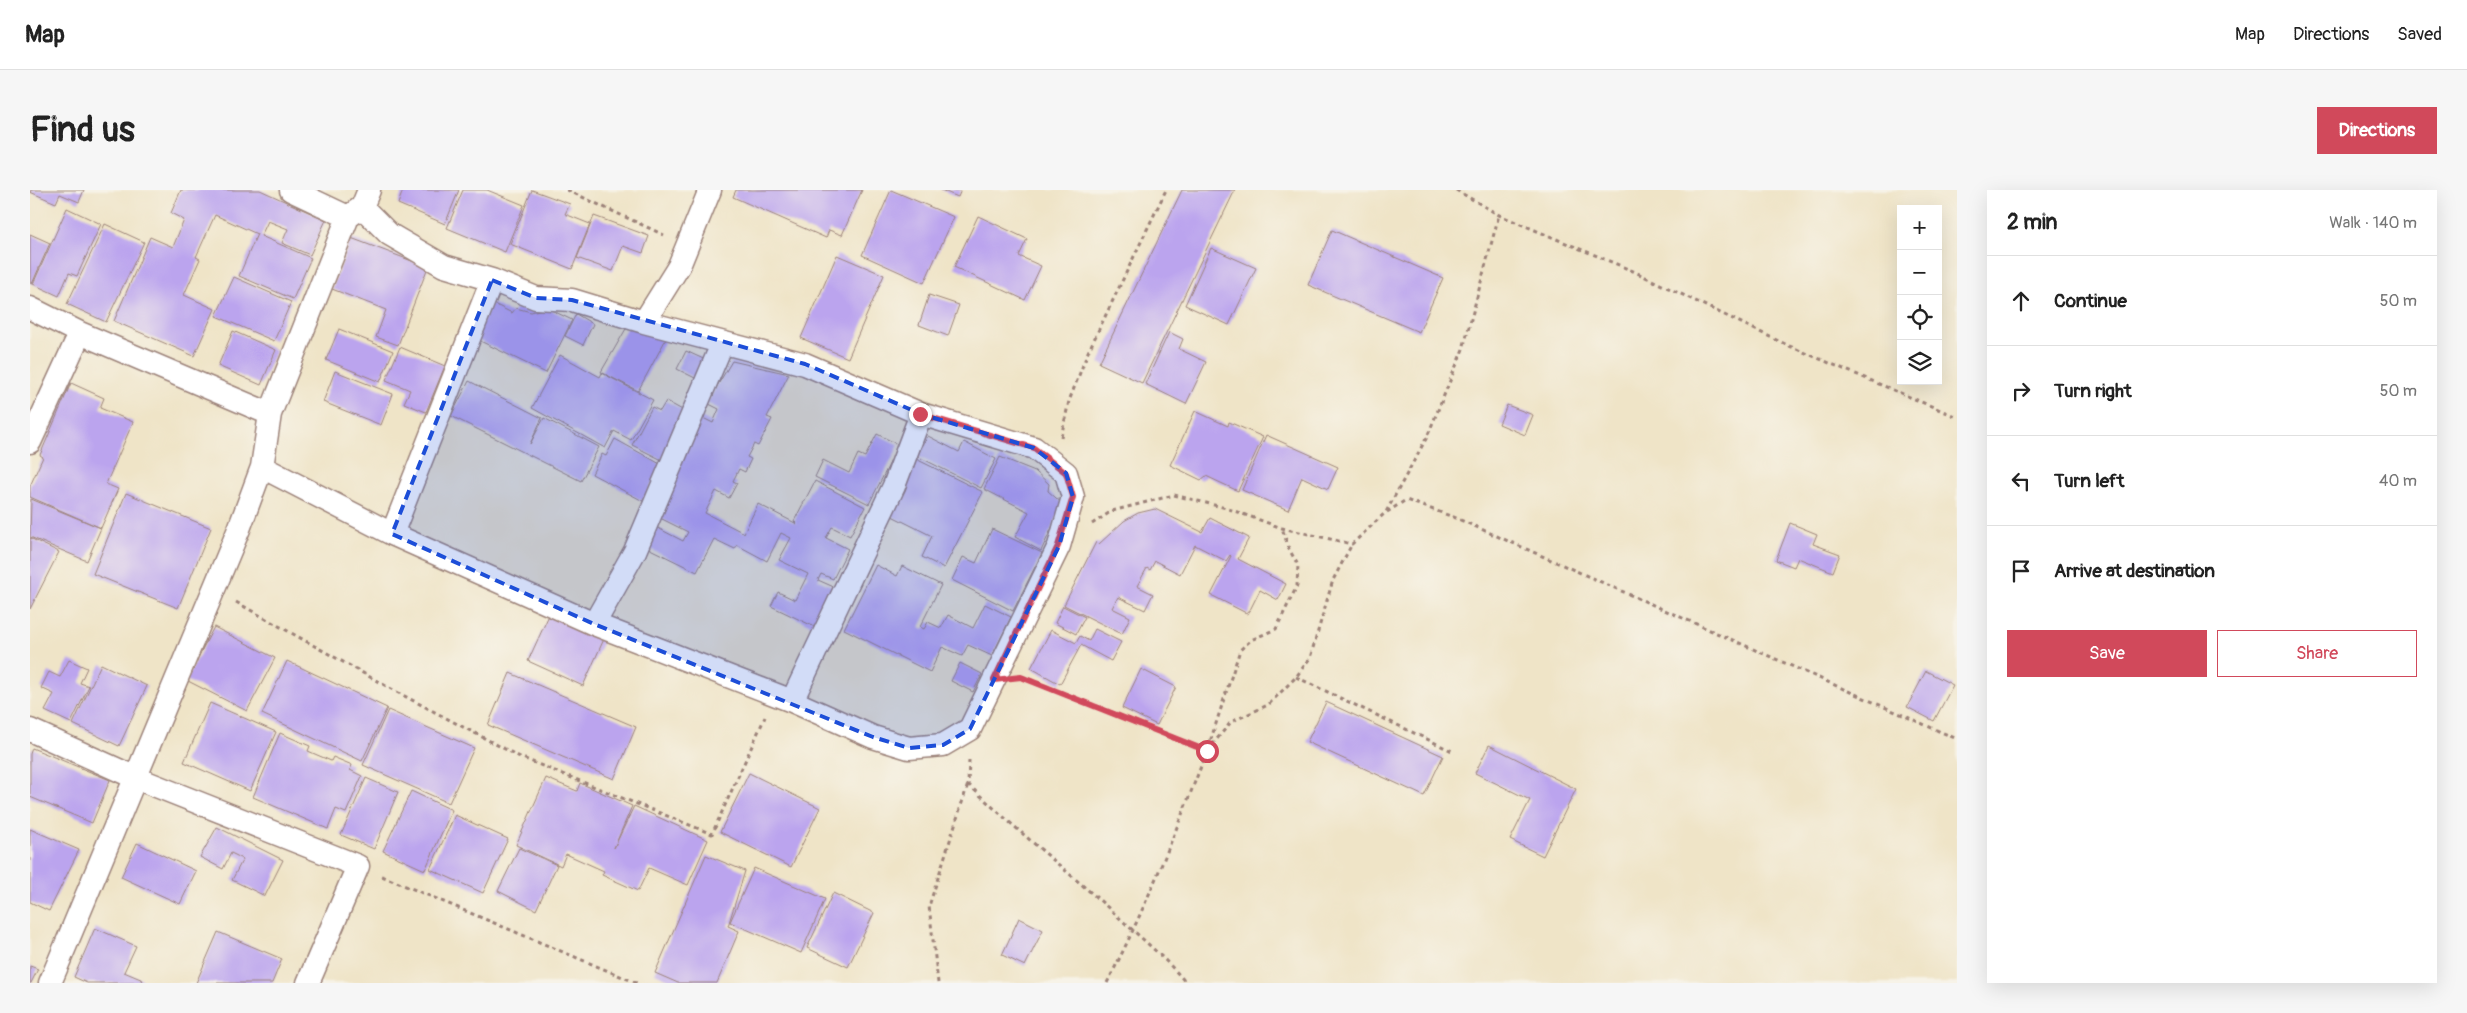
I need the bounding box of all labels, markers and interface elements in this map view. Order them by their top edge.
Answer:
text: Map [25,20,65,49]
text: Map [2235,23,2265,46]
text: Directions [2293,23,2369,46]
text: Saved [2397,23,2442,46]
button: Directions [2317,107,2437,154]
text: Find us [30,108,135,152]
map controls [1897,205,1942,385]
button: + [1897,205,1942,250]
text: 2 min [2007,209,2057,236]
text: Walk · 140 m [2329,213,2417,233]
button: − [1897,250,1942,295]
icon: ahead [2007,287,2035,315]
text: Continue [2054,289,2127,313]
text: 50 m [2380,291,2417,311]
button: locate [1897,295,1942,340]
button: layers [1897,340,1942,385]
icon: right [2007,377,2035,405]
text: Turn right [2054,379,2132,403]
text: 50 m [2380,381,2417,401]
route end [909,403,932,426]
icon: left [2007,467,2035,495]
text: Turn left [2054,469,2124,493]
text: 40 m [2379,471,2417,491]
icon: arrive [2007,557,2035,585]
text: Arrive at destination [2054,559,2215,583]
button: Save [2007,630,2207,677]
button: Share [2217,630,2417,677]
route start [1196,740,1219,763]

